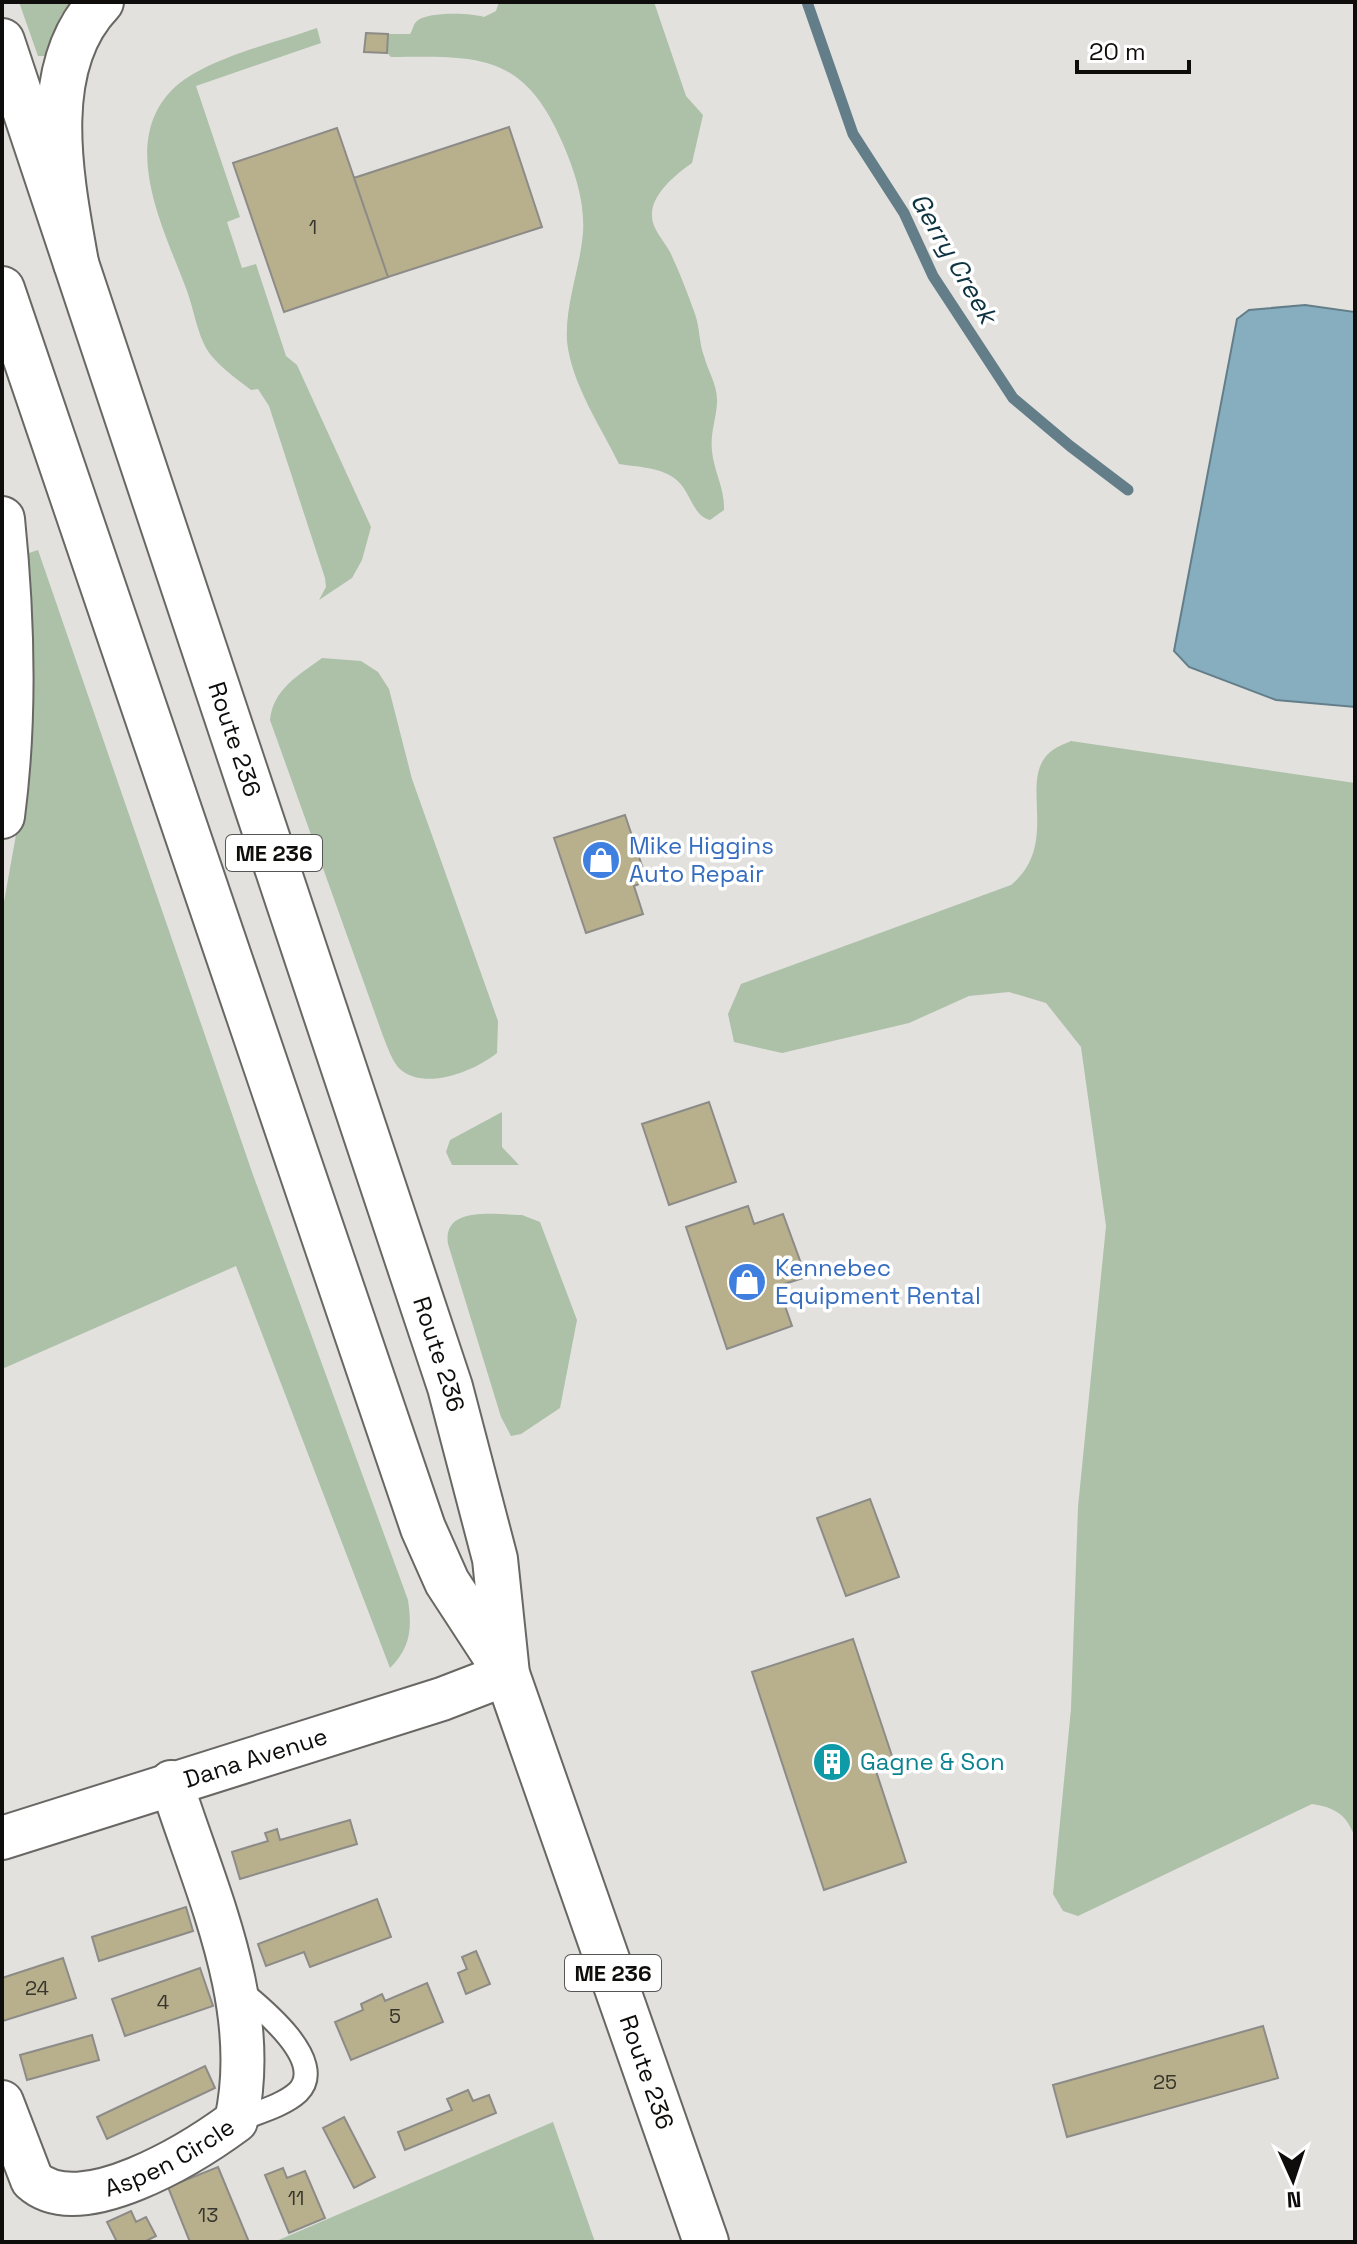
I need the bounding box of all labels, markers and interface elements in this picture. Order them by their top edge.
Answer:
scale bar [1077,24,1189,74]
text: 20 m [1089,36,1146,67]
water label: Gerry Creek [903,186,1007,332]
house number: 1 [309,214,317,240]
street label: Route 236 [201,678,268,801]
place label: Mike Higgins Auto Repair [629,830,774,889]
road number: ME 236 [226,835,322,871]
shop icon: Mike Higgins Auto Repair [580,839,622,881]
place label: Kennebec Equipment Rental [775,1252,981,1311]
shop icon: Kennebec Equipment Rental [726,1261,768,1303]
street label: Route 236 [406,1293,472,1415]
street label: Dana Avenue [180,1720,331,1795]
building icon: Gagne & Son [811,1741,853,1783]
place label: Gagne & Son [860,1746,1005,1777]
road number: ME 236 [565,1955,661,1991]
house number: 24 [25,1975,49,2001]
house number: 4 [157,1989,169,2015]
house number: 5 [389,2003,401,2029]
street label: Route 236 [613,2011,681,2134]
house number: 25 [1153,2069,1177,2095]
street label: Aspen Circle [101,2111,240,2204]
north arrow [1253,2140,1333,2220]
house number: 11 [288,2185,304,2211]
text: N [1286,2186,1302,2214]
house number: 13 [198,2202,218,2228]

